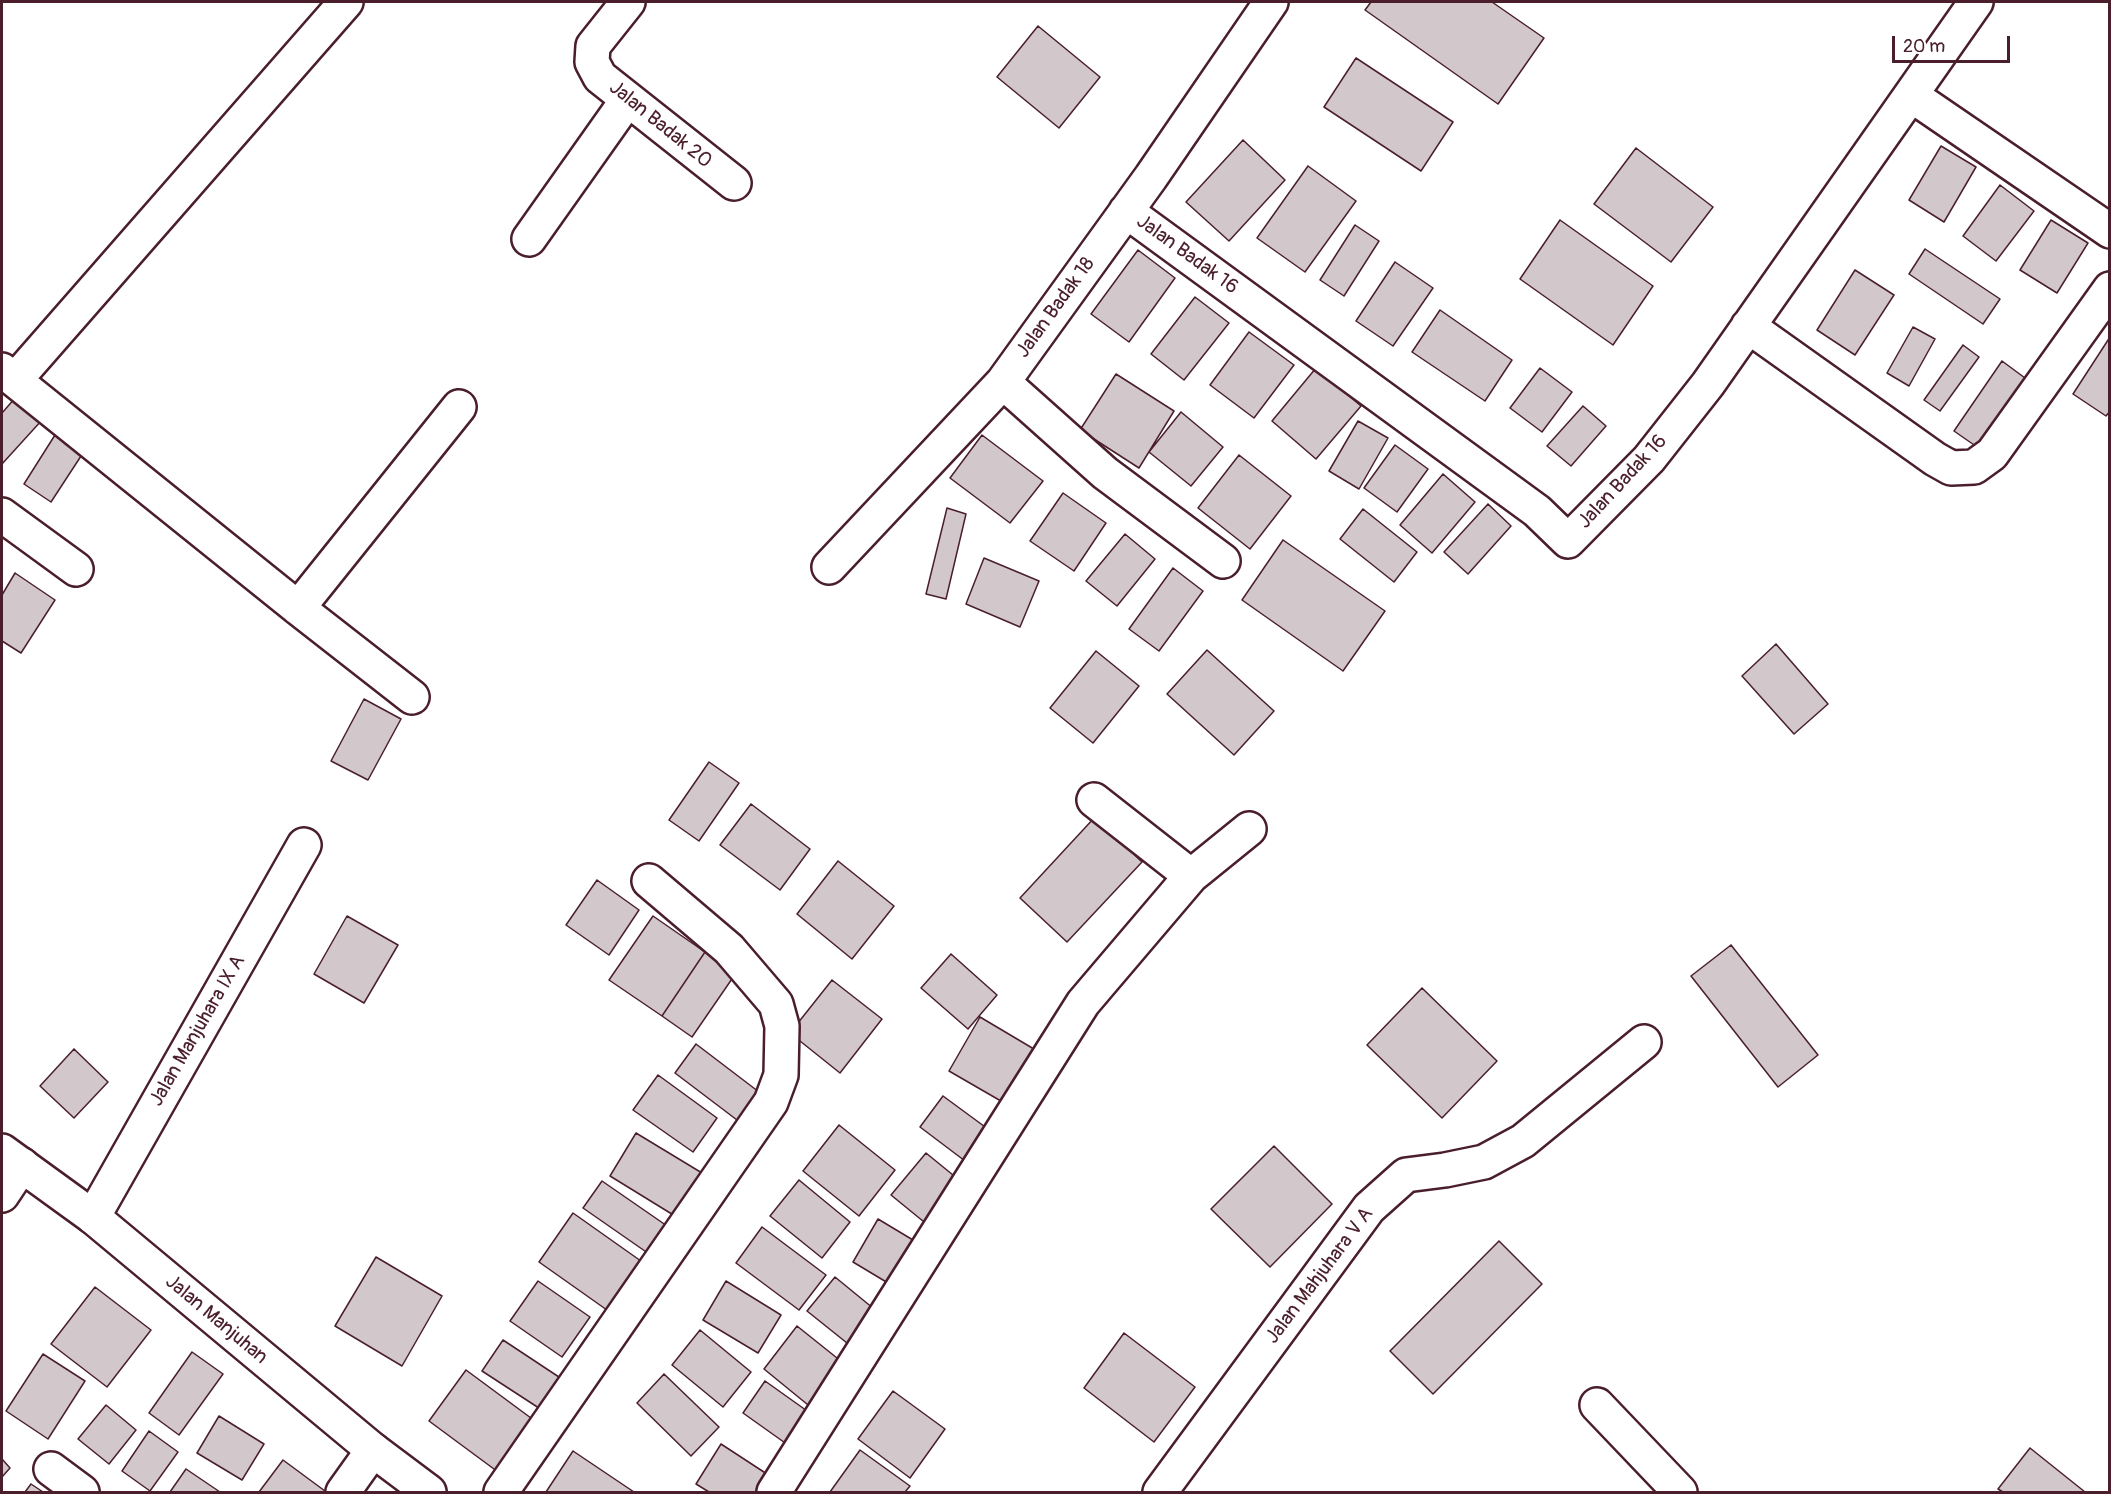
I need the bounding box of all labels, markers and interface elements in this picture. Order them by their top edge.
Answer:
scale bar [1895,24,2014,62]
text: 20 m [1903,35,1945,58]
street label: Jalan Badak 20 [604,76,716,174]
street label: Jalan Badak 16 [1131,210,1243,300]
street label: Jalan Badak 18 [1012,253,1100,363]
street label: Jalan Badak 16 [1573,430,1673,534]
street label: Jalan Manjuhara IX A [145,951,251,1111]
street label: Jalan Mahjuhara V A [1261,1203,1379,1349]
street label: Jalan Manjuhan [160,1270,272,1370]

